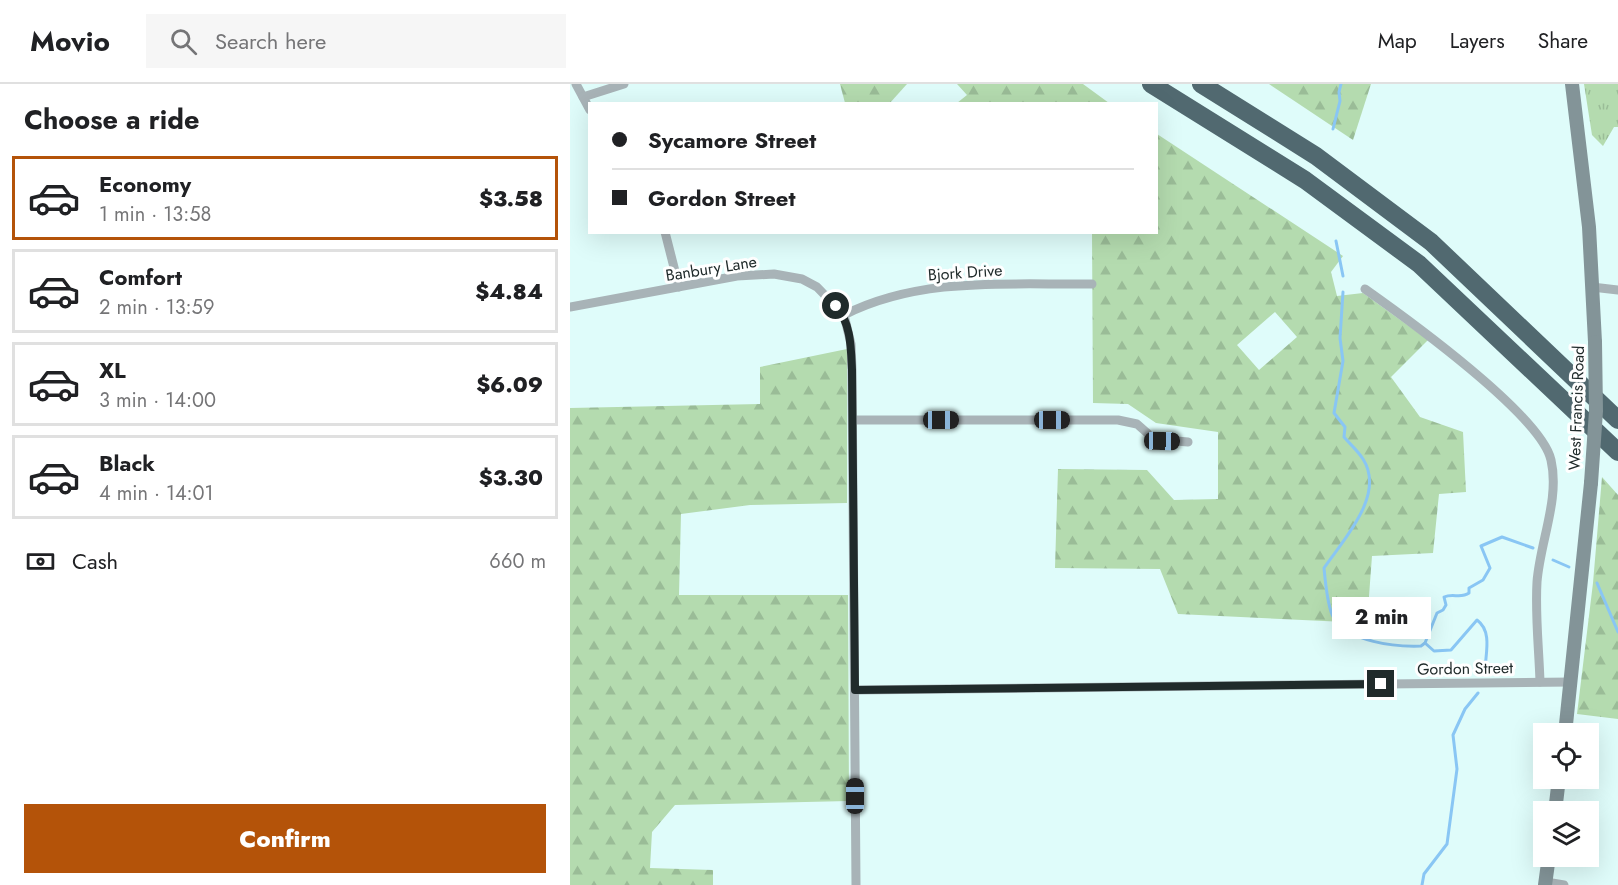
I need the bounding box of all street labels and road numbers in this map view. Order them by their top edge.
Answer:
street label: Banbury Lane [664,250,758,287]
street label: Bjork Drive [927,258,1003,287]
street label: West Francis Road [1563,345,1590,471]
street label: Gordon Street [1417,656,1513,681]

